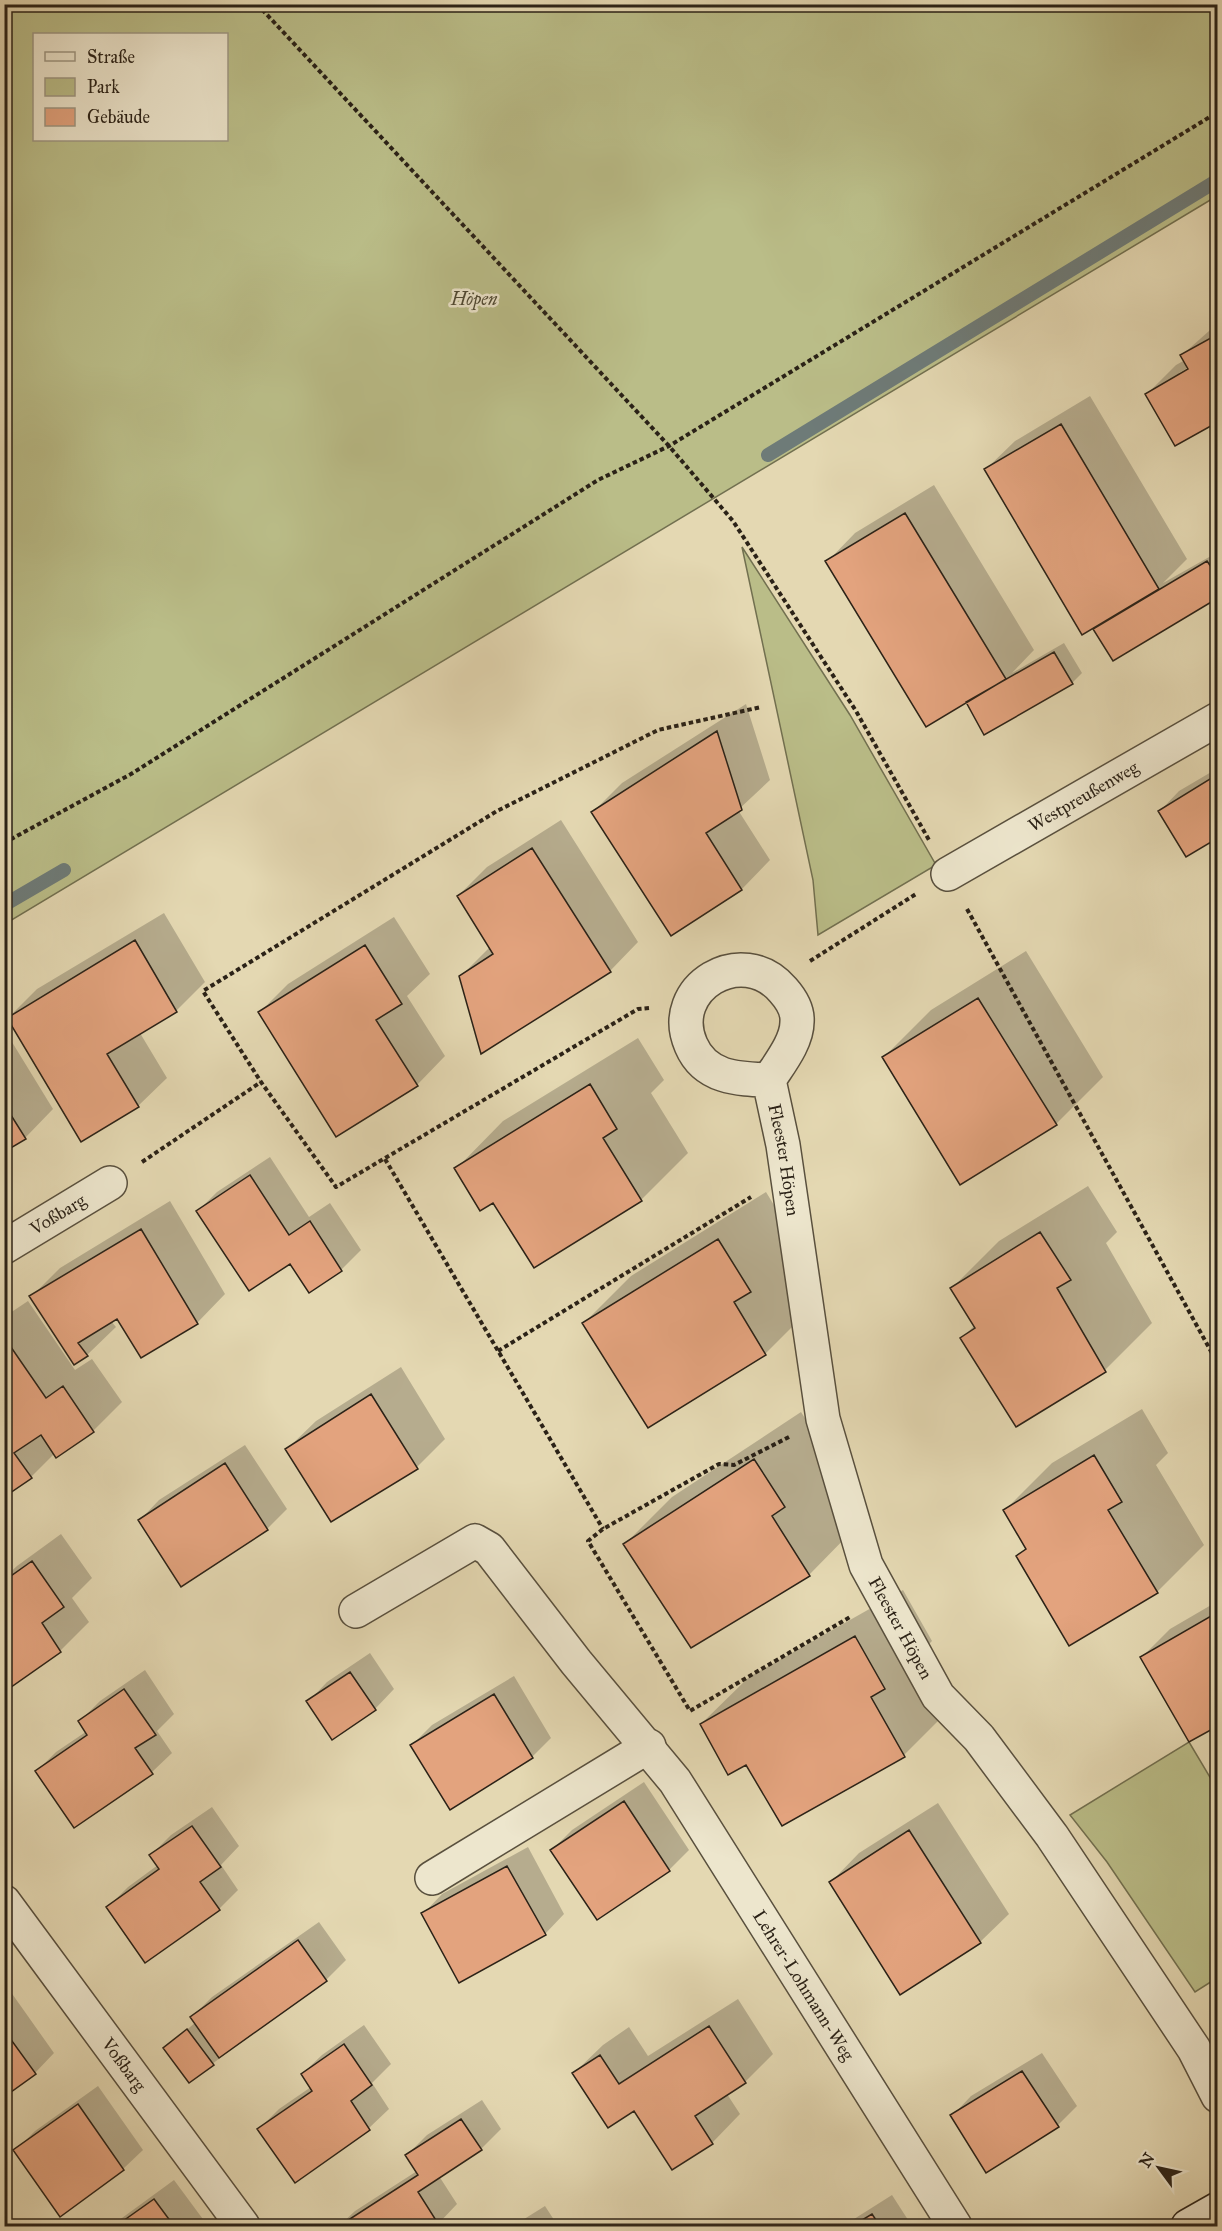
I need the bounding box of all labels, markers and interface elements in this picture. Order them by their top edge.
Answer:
legend [33,33,228,141]
text: Straße [87,46,135,68]
text: Park [87,76,120,98]
text: Gebäude [87,106,150,128]
park label: Höpen [450,288,498,311]
street label: Westpreußenweg [1024,756,1143,837]
street label: Fleester Höpen [763,1102,804,1218]
street label: Voßbarg [25,1189,91,1240]
street label: Fleester Höpen [864,1573,938,1683]
street label: Lehrer-Lohmann-Weg [748,1906,859,2066]
street label: Voßbarg [96,2033,151,2097]
north arrow [1129,2138,1189,2198]
text: N [1135,2149,1159,2171]

